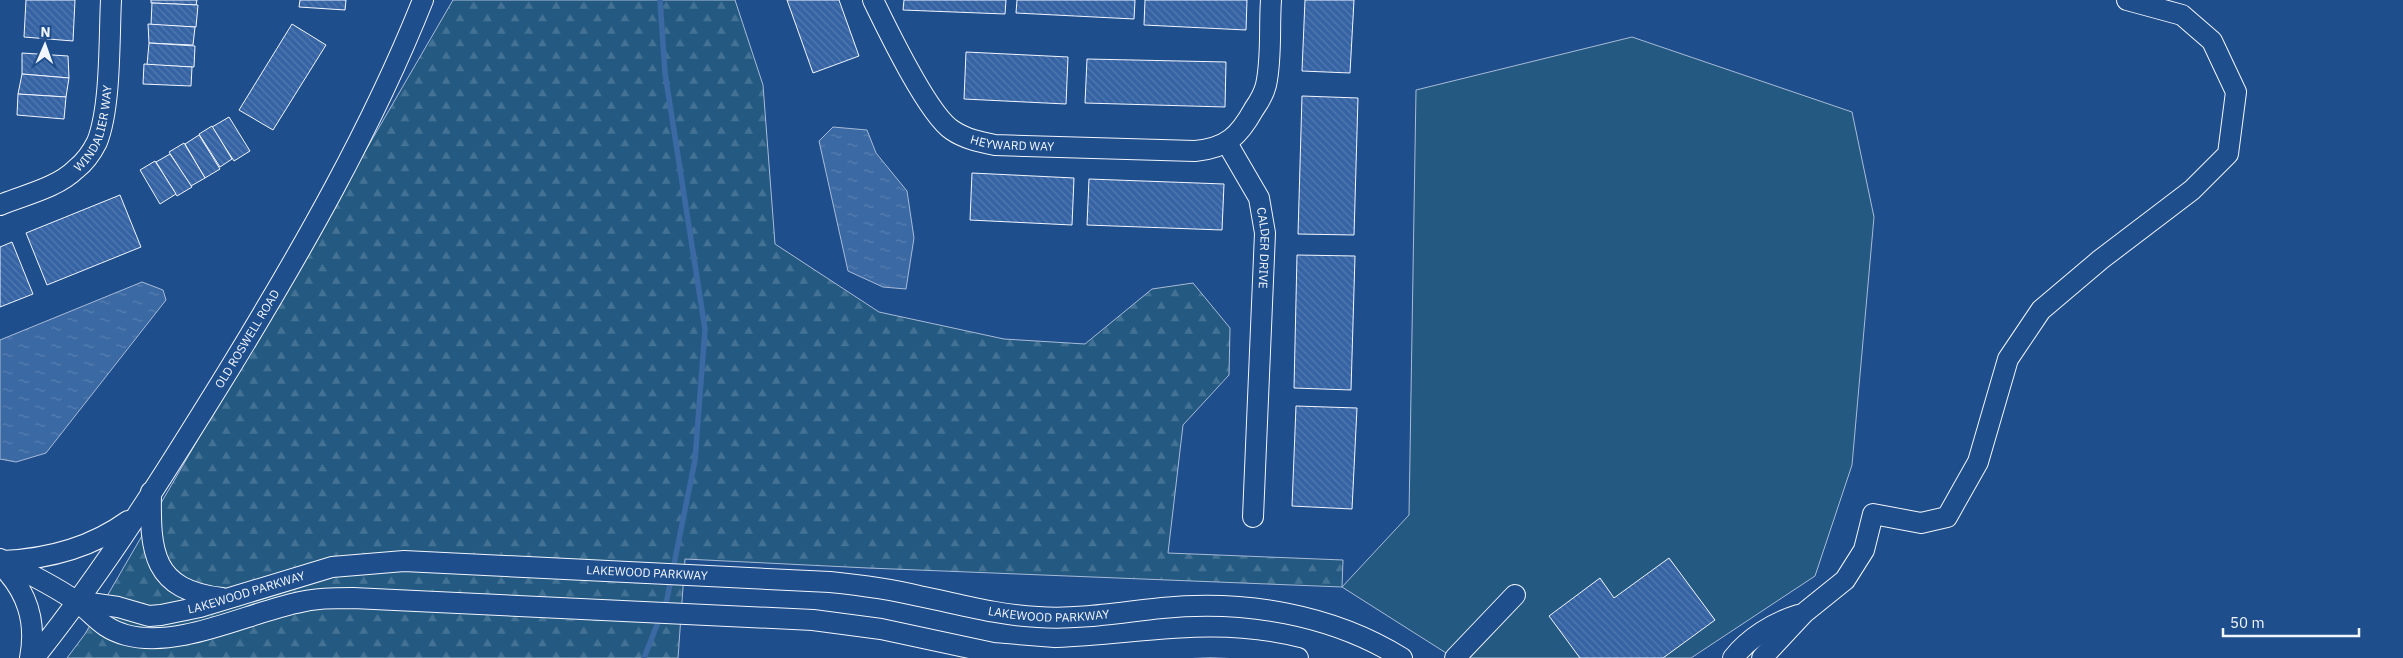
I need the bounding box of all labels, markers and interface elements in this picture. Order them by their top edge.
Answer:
north arrow [20,20,70,70]
text: N [40,23,51,41]
street label: WINDALIER WAY [71,84,115,174]
street label: HEYWARD WAY [969,131,1054,154]
street label: CALDER DRIVE [1254,206,1273,289]
street label: OLD ROSWELL ROAD [211,287,282,391]
street label: LAKEWOOD PARKWAY [586,562,708,583]
street label: LAKEWOOD PARKWAY [186,568,307,616]
street label: LAKEWOOD PARKWAY [987,603,1110,625]
scale bar [2223,606,2359,638]
text: 50 m [2230,613,2265,632]

